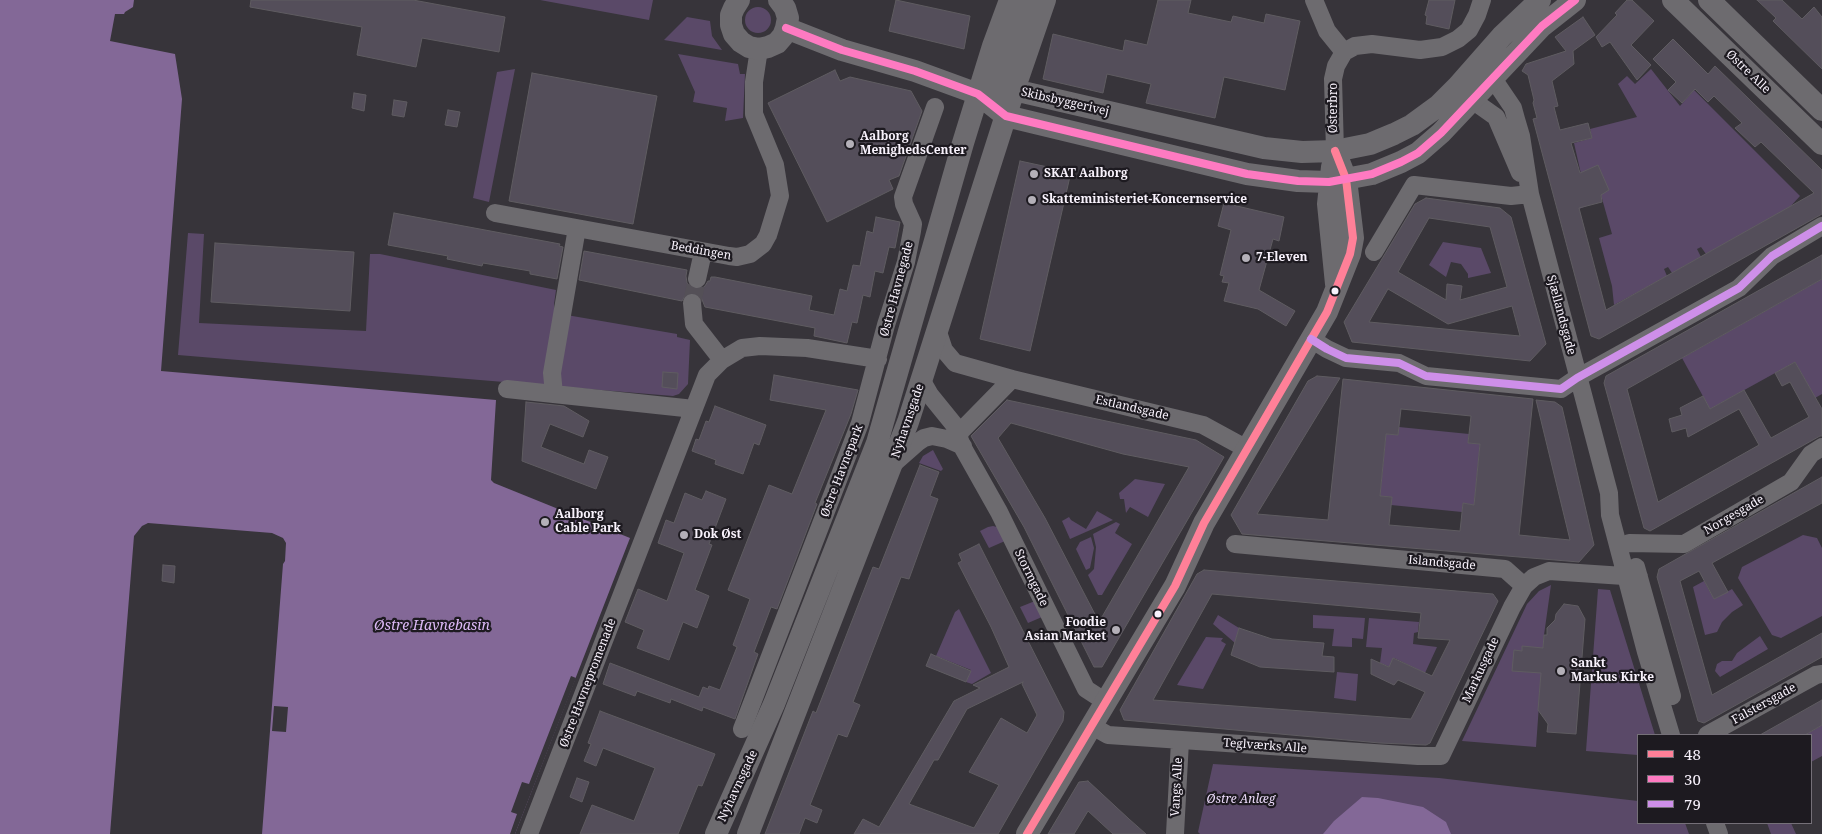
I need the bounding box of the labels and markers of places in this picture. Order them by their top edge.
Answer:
place label: Aalborg MenighedsCenter [860,130,967,158]
marker: Aalborg MenighedsCenter [844,138,856,150]
place label: SKAT Aalborg [1044,167,1128,181]
marker: SKAT Aalborg [1028,168,1040,180]
place label: Skatteministeriet-Koncernservice [1042,193,1247,207]
marker: Skatteministeriet-Koncernservice [1026,194,1038,206]
place label: 7-Eleven [1256,251,1308,265]
marker: 7-Eleven [1240,252,1252,264]
unlabelled marker [1330,286,1340,296]
place label: Aalborg Cable Park [555,508,621,536]
marker: Aalborg Cable Park [539,516,551,528]
place label: Dok Øst [694,528,741,542]
marker: Dok Øst [678,529,690,541]
unlabelled marker [1153,609,1163,619]
place label: Foodie Asian Market [1025,616,1106,644]
marker: Foodie Asian Market [1110,624,1122,636]
place label: Sankt Markus Kirke [1571,657,1654,685]
marker: Sankt Markus Kirke [1555,665,1567,677]

